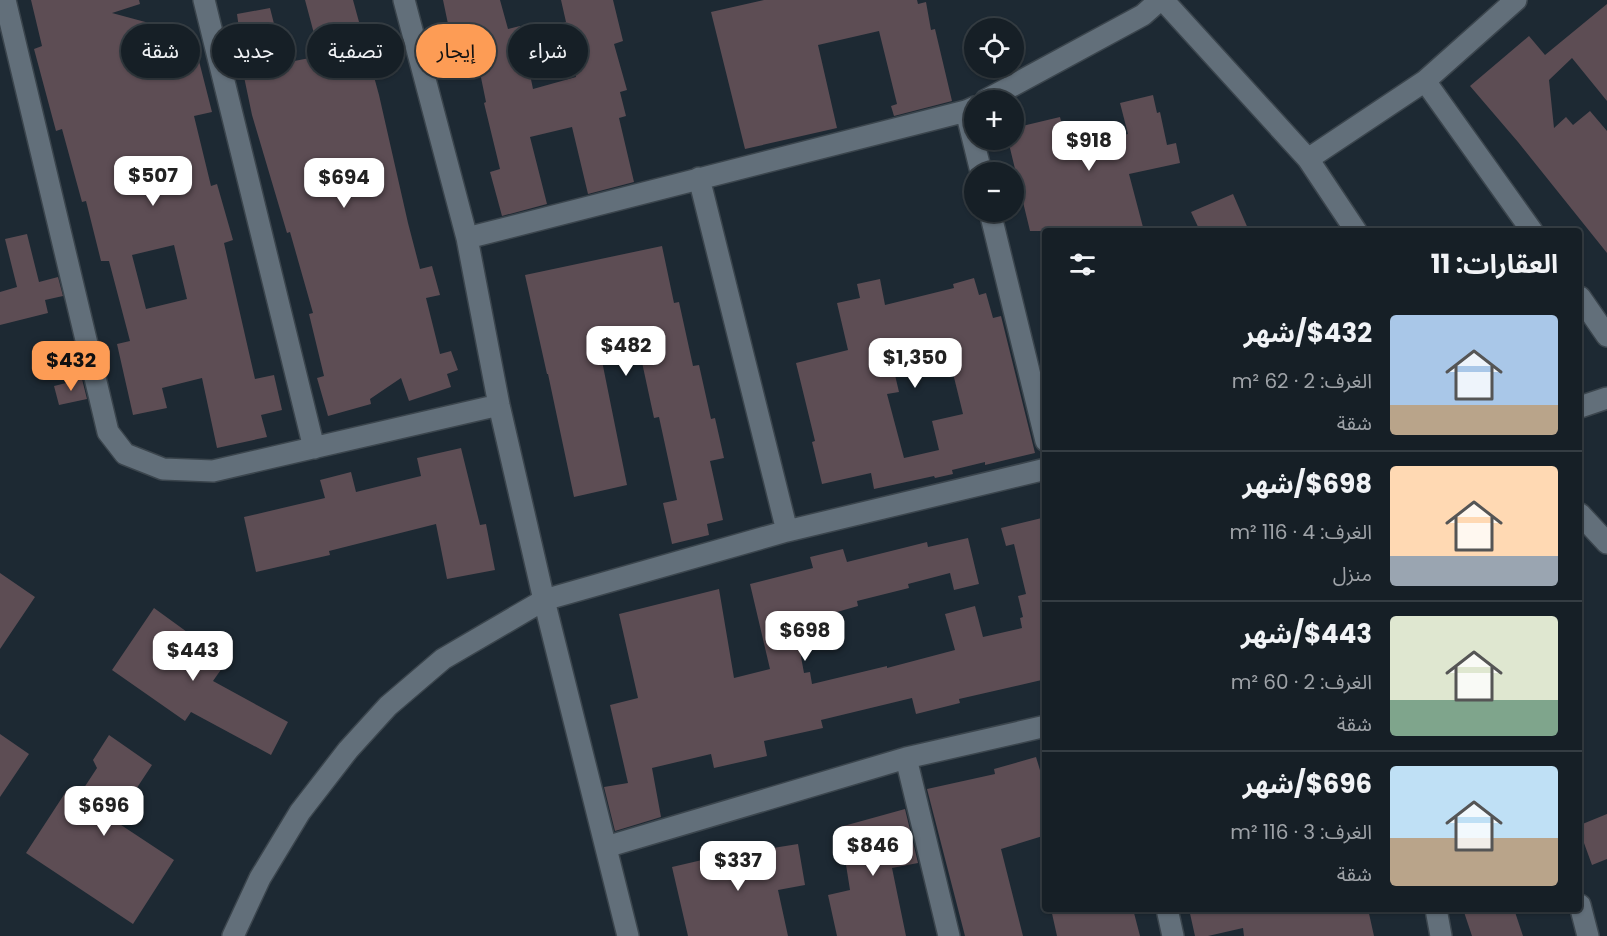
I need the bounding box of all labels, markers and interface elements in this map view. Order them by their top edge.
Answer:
map controls [964,18,1024,222]
button: locate [964,18,1024,78]
chip: شقة [121,24,200,78]
chip: جديد [212,24,295,78]
chip: تصفية [307,24,404,78]
chip: إيجار [416,24,496,78]
chip: شراء [508,24,588,78]
button: + [964,90,1024,150]
pin: $918 [1053,121,1125,172]
text: $918 [1066,126,1112,154]
pin: $507 [117,156,189,207]
pin: $694 [308,158,380,209]
text: $507 [128,161,178,189]
button: − [964,162,1024,222]
text: $694 [318,163,370,191]
text: العقارات: 11 [1431,246,1558,282]
icon: filters [1066,248,1099,281]
text: $432/شهر [1244,315,1372,351]
pin: $482 [590,326,662,377]
text: $482 [600,331,652,359]
pin: $1,350 [866,338,964,389]
icon: home [1438,339,1510,411]
pin: $432 [35,341,107,392]
text: $1,350 [883,343,947,371]
text: $432 [46,346,96,374]
text: الغرف: 2 · 62 m² [1232,367,1372,395]
text: شقة [1337,409,1372,437]
text: $698/شهر [1242,466,1372,502]
icon: home [1438,490,1510,562]
text: الغرف: 4 · 116 m² [1229,518,1372,546]
text: منزل [1333,560,1372,588]
pin: $698 [769,611,841,662]
text: $698 [779,616,831,644]
text: $443/شهر [1241,616,1372,652]
pin: $443 [157,631,229,682]
text: $443 [167,636,219,664]
icon: home [1438,640,1510,712]
text: الغرف: 2 · 60 m² [1231,668,1372,696]
text: شقة [1337,710,1372,738]
text: $696/شهر [1243,766,1372,802]
pin: $696 [68,786,140,837]
icon: home [1438,790,1510,862]
text: $696 [79,791,129,819]
text: الغرف: 3 · 116 m² [1230,818,1372,846]
pin: $846 [837,826,909,877]
text: $846 [847,831,899,859]
pin: $337 [702,841,774,892]
text: $337 [714,846,762,874]
text: شقة [1337,860,1372,888]

